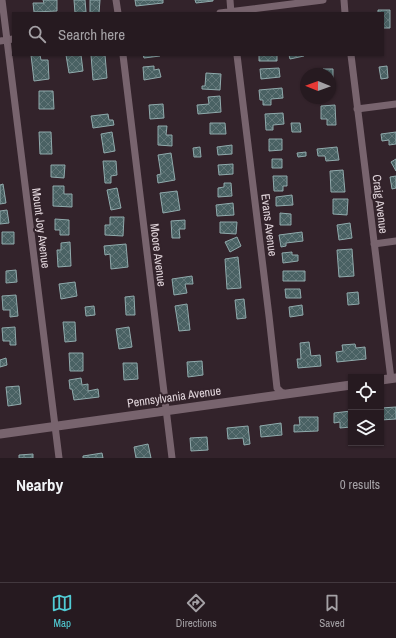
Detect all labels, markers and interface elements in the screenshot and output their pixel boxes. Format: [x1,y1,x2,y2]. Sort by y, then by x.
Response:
search box [12,12,384,56]
icon: search [26,23,48,45]
text: Search here [58,24,125,45]
north arrow [300,68,336,104]
street label: Craig Avenue [368,174,392,234]
street label: Mount Joy Avenue [28,187,54,269]
street label: Evans Avenue [257,193,281,257]
street label: Moore Avenue [146,223,170,287]
map controls [348,374,384,446]
button: locate [348,374,384,410]
street label: Pennsylvania Avenue [126,383,222,411]
button: layers [348,410,384,446]
text: Nearby [16,473,63,496]
text: 0 results [340,476,380,493]
tab: Map [51,592,73,630]
tab: Directions [176,592,217,630]
tab: Saved [319,592,345,630]

